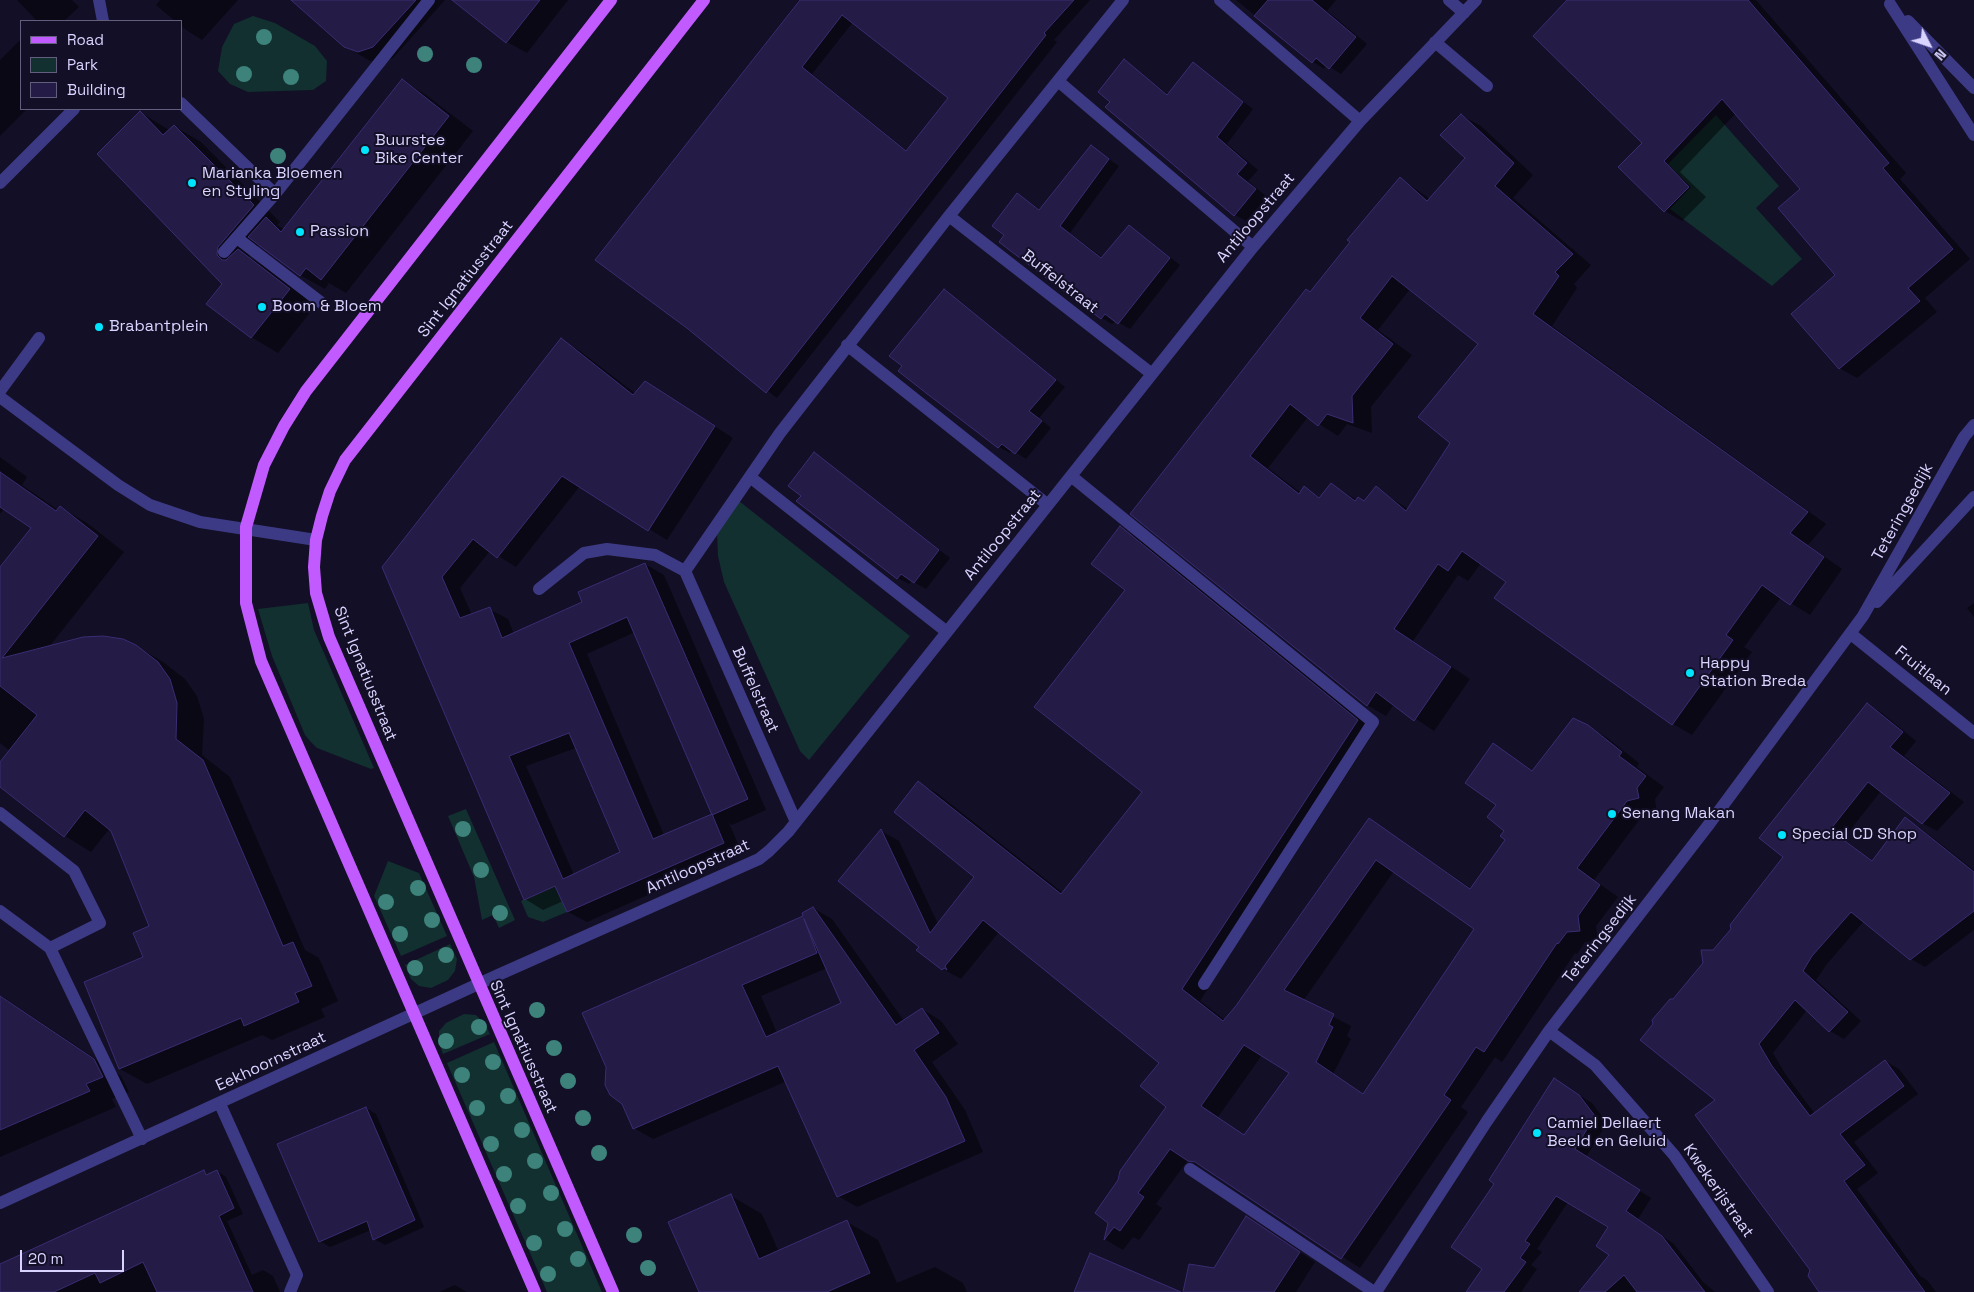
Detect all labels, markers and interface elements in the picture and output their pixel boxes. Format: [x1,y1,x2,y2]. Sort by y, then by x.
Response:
legend [20,20,182,110]
north arrow [1904,20,1954,70]
text: Road [67,30,104,49]
text: N [1930,45,1950,64]
text: Park [67,55,98,74]
text: Building [67,80,126,99]
place label: Buurstee Bike Center [375,131,463,169]
marker: Buurstee Bike Center [359,144,371,156]
place label: Marianka Bloemen en Styling [202,164,343,202]
street label: Antiloopstraat [1213,169,1299,267]
marker: Marianka Bloemen en Styling [186,177,198,189]
street label: Sint Ignatiusstraat [414,217,518,341]
place label: Passion [310,222,369,242]
marker: Passion [294,226,306,238]
street label: Buffelstraat [1018,246,1102,318]
place label: Boom & Bloem [272,297,382,317]
marker: Boom & Bloem [256,301,268,313]
place label: Brabantplein [109,317,208,337]
marker: Brabantplein [93,321,105,333]
street label: Teteringsedijk [1868,460,1938,564]
street label: Antiloopstraat [960,486,1046,584]
street label: Sint Ignatiusstraat [329,604,401,744]
street label: Fruitlaan [1891,642,1955,700]
street label: Buffelstraat [727,644,783,736]
place label: Happy Station Breda [1700,654,1806,692]
marker: Happy Station Breda [1684,667,1696,679]
place label: Senang Makan [1622,804,1735,824]
marker: Senang Makan [1606,808,1618,820]
place label: Special CD Shop [1792,825,1917,845]
marker: Special CD Shop [1776,829,1788,841]
street label: Antiloopstraat [643,836,753,898]
street label: Teteringsedijk [1559,890,1641,988]
street label: Sint Ignatiusstraat [485,978,561,1116]
street label: Eekhoornstraat [213,1028,329,1096]
place label: Camiel Dellaert Beeld en Geluid [1547,1114,1666,1152]
marker: Camiel Dellaert Beeld en Geluid [1531,1127,1543,1139]
street label: Kwekerijstraat [1679,1141,1757,1241]
scale bar [22,1240,126,1272]
text: 20 m [28,1249,63,1268]

